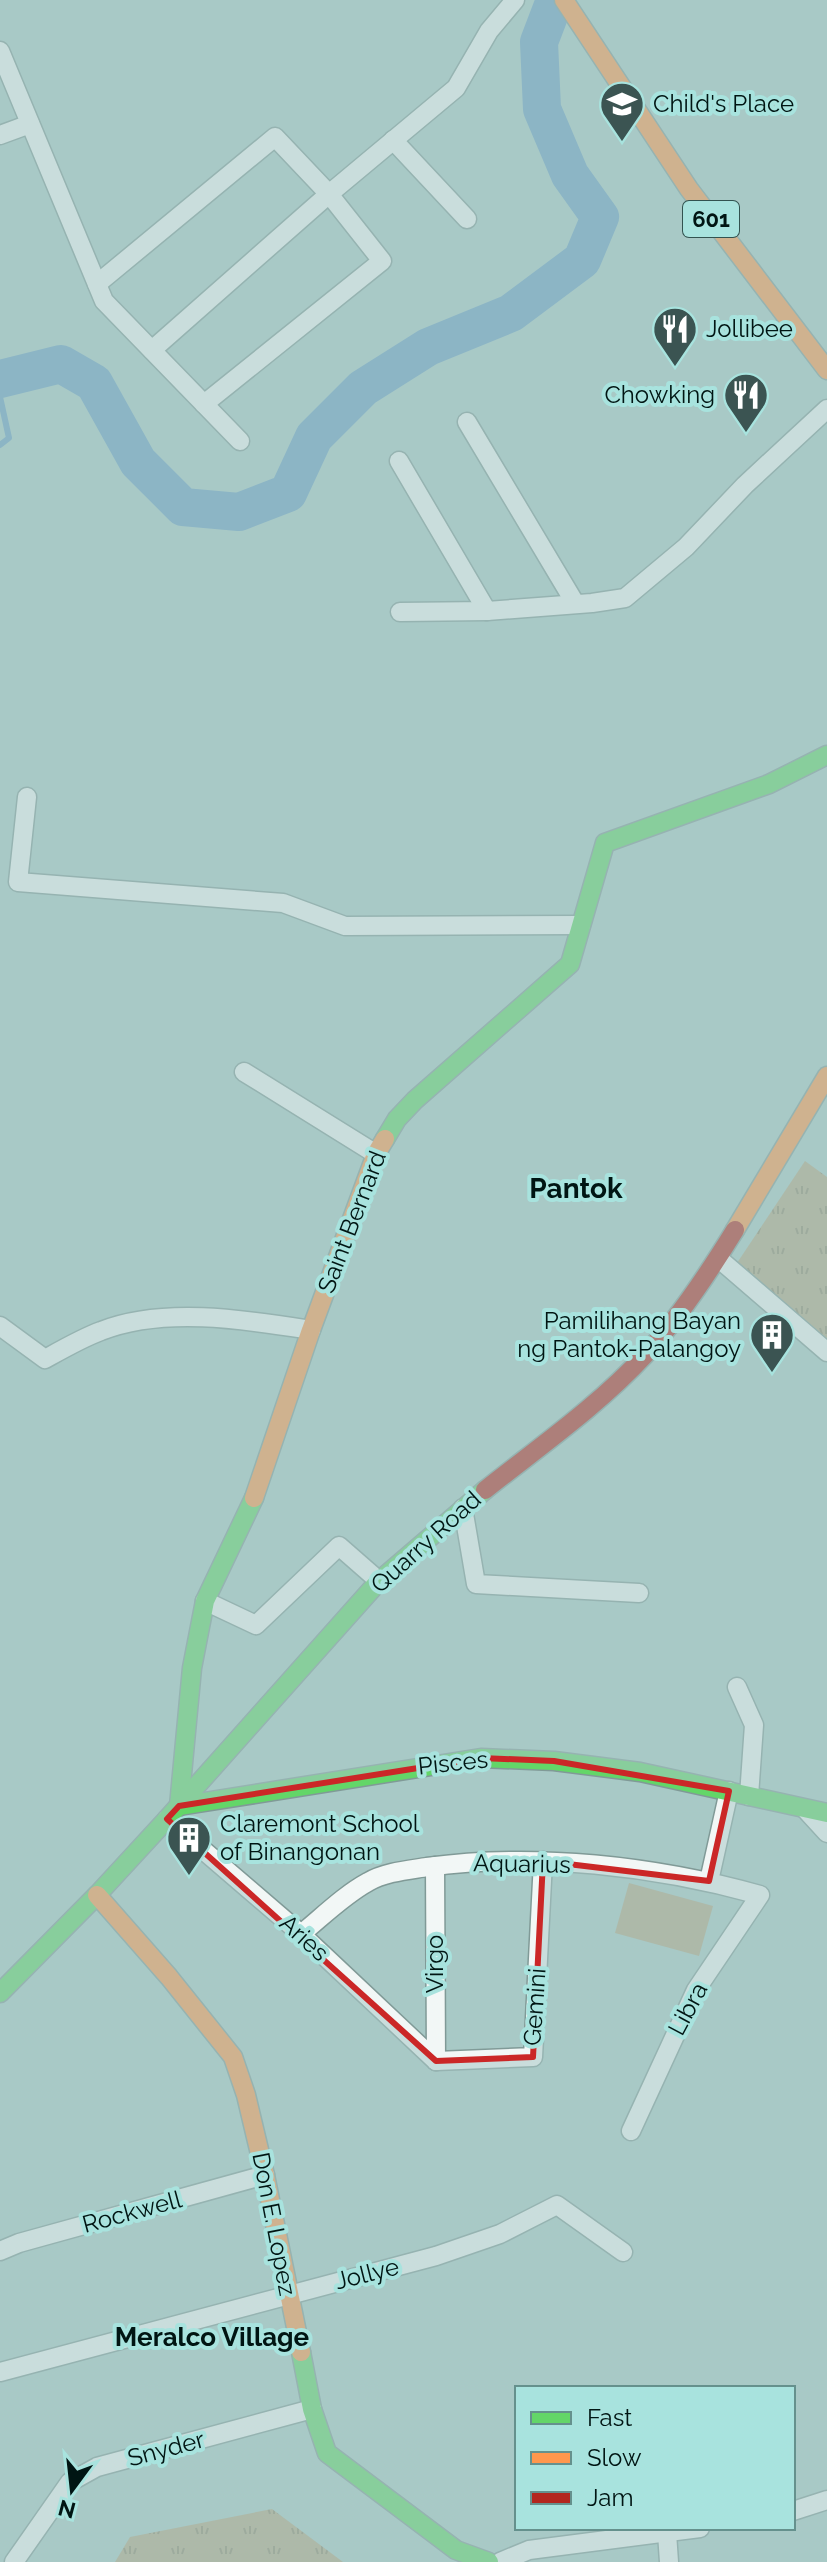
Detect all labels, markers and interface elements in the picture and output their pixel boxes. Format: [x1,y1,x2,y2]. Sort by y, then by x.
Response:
school or university icon: Child's Place [598,80,646,143]
place label: Child's Place [653,89,794,118]
road number: 601 [683,201,739,237]
restaurant icon: Jollibee [651,305,699,368]
place label: Jollibee [706,314,793,343]
restaurant icon: Chowking [722,371,770,434]
place label: Chowking [604,380,715,409]
street label: Saint Bernard [311,1147,392,1297]
district label: Pantok [529,1172,623,1205]
place label: Pamilihang Bayan ng Pantok-Palangoy [517,1306,741,1363]
building icon: Pamilihang Bayan ng Pantok-Palangoy [748,1311,796,1374]
street label: Quarry Road [365,1485,487,1599]
street label: Pisces [416,1744,490,1781]
place label: Claremont School of Binangonan [220,1809,420,1866]
building icon: Claremont School of Binangonan [165,1814,213,1877]
street label: Aquarius [473,1848,571,1879]
street label: Aries [274,1908,335,1967]
street label: Virgo [420,1935,449,1993]
street label: Gemini [517,1967,552,2047]
street label: Libra [662,1977,713,2040]
street label: Don E. Lopez [246,2150,303,2298]
street label: Rockwell [79,2184,185,2239]
street label: Jollye [332,2252,402,2295]
district label: Meralco Village [115,2322,310,2352]
legend [515,2386,795,2530]
text: Fast [587,2403,632,2432]
street label: Snyder [124,2424,208,2473]
text: Slow [587,2443,642,2472]
north arrow [32,2450,112,2530]
text: Jam [587,2483,633,2512]
text: N [55,2495,78,2524]

